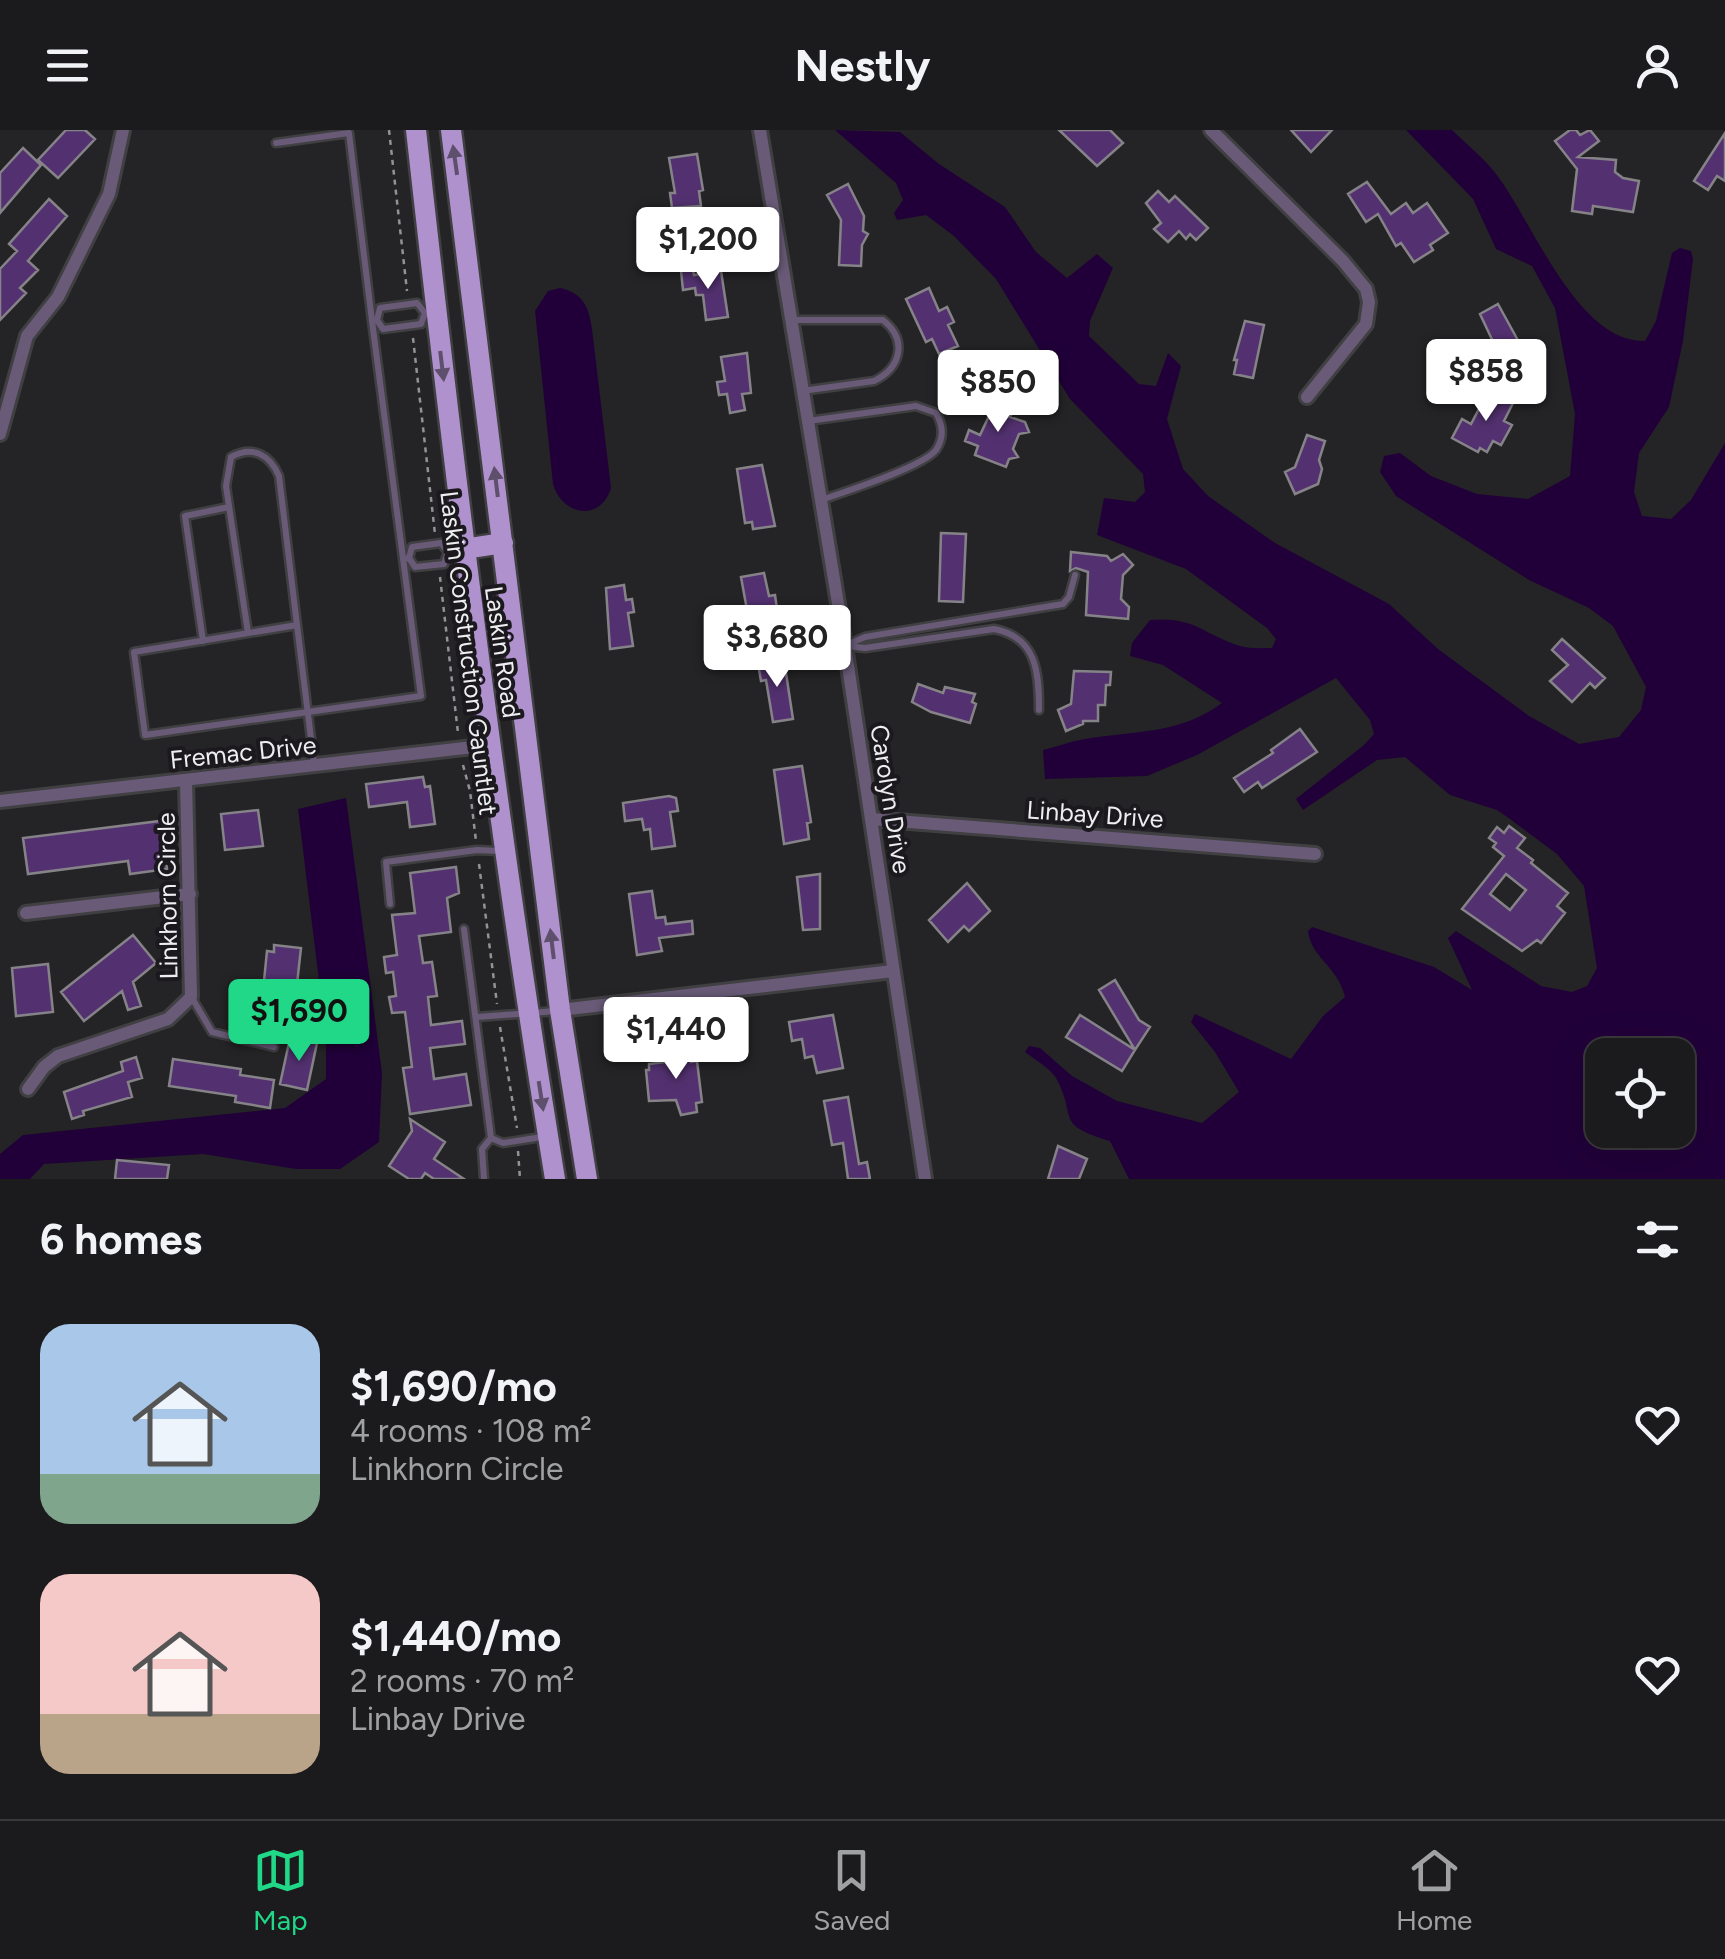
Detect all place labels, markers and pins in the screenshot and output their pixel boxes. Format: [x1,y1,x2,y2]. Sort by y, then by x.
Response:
pin: $1,200 [627,207,789,292]
pin: $858 [1427,339,1545,424]
pin: $850 [939,350,1057,435]
pin: $3,680 [696,605,858,690]
pin: $1,690 [218,979,380,1064]
pin: $1,440 [595,997,757,1082]

